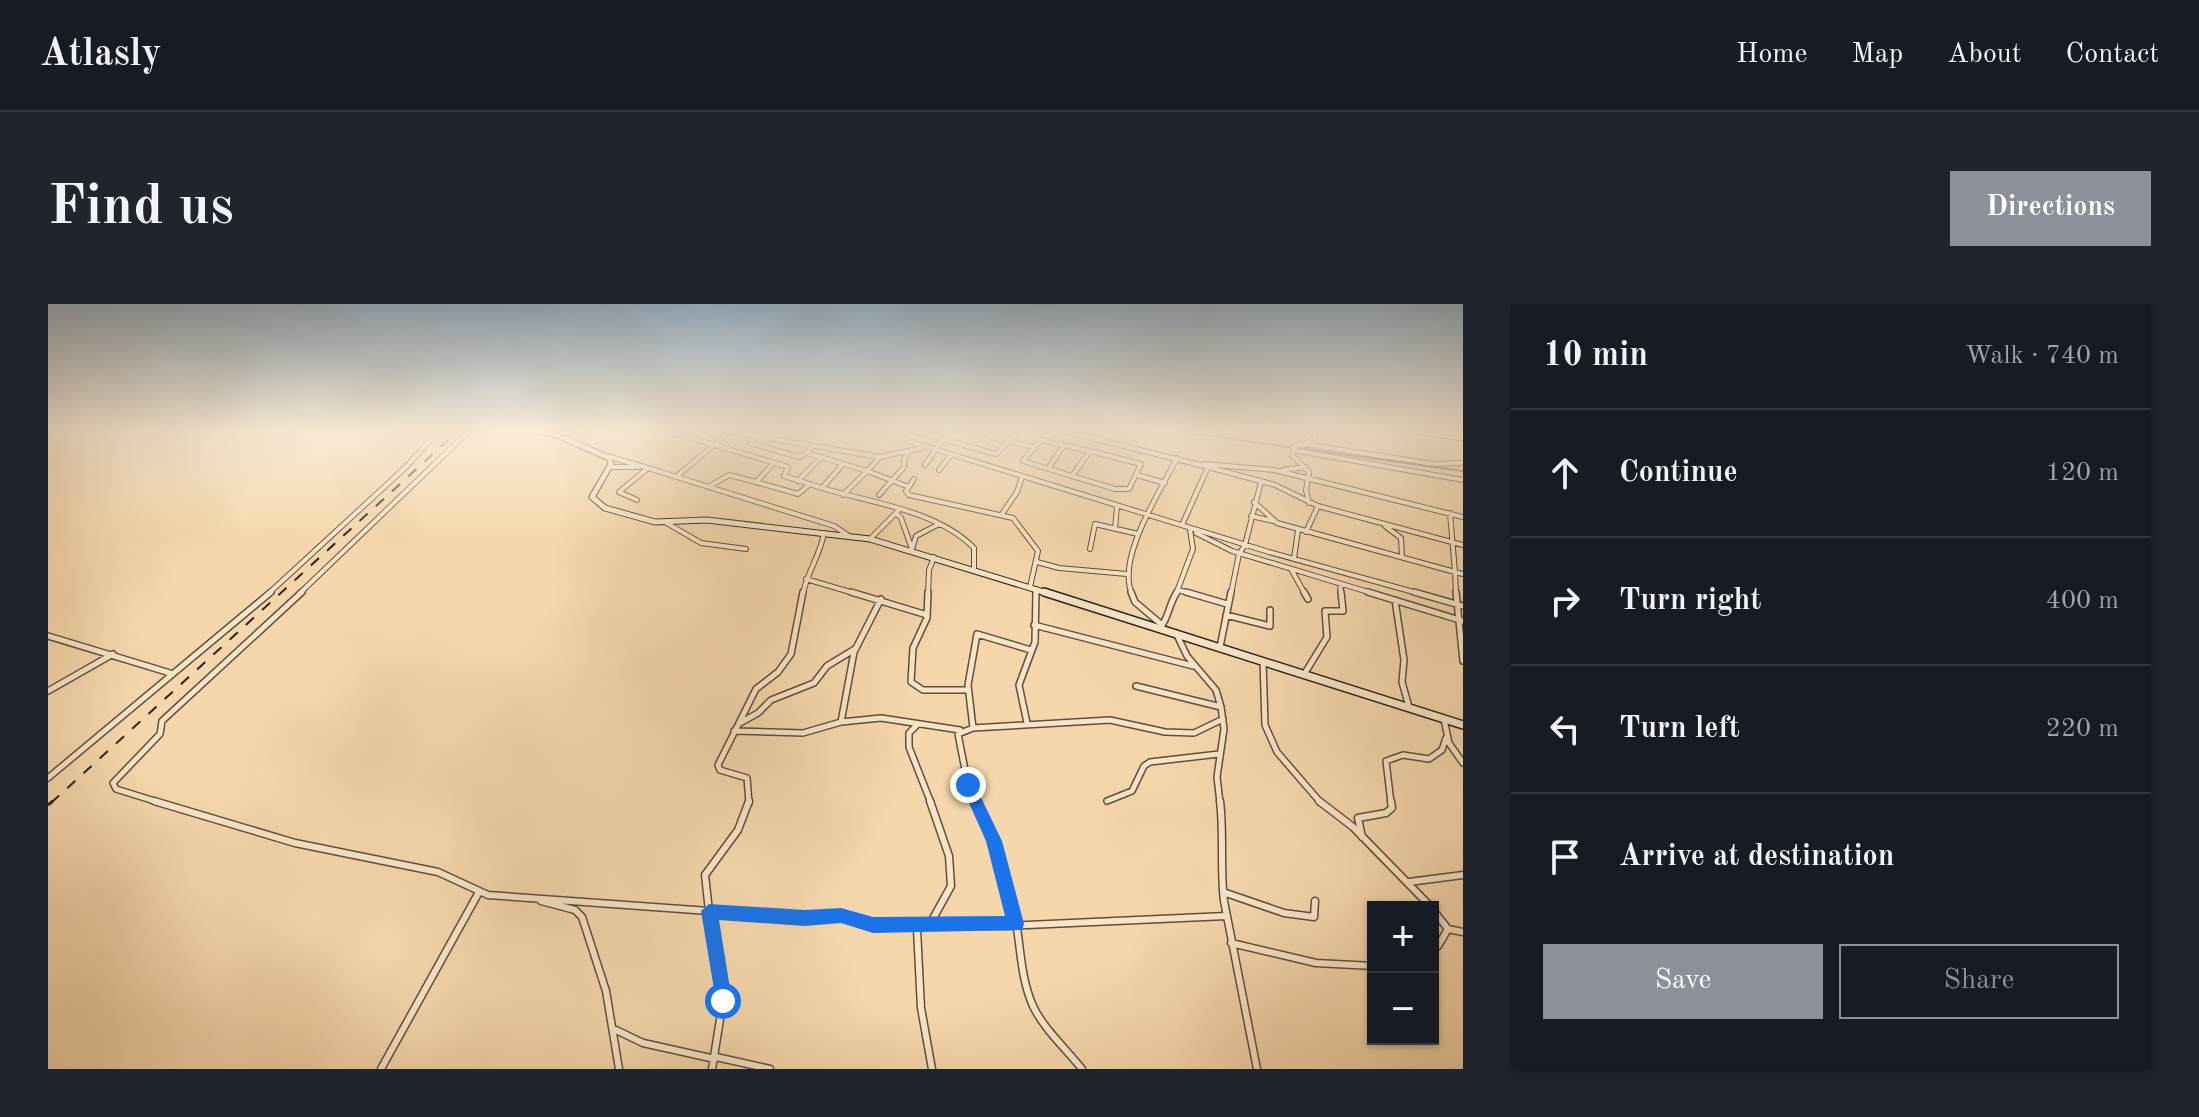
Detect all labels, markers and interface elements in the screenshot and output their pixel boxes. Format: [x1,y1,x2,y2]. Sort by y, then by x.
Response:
text: Atlasly [40,36,161,74]
text: Home [1736,41,1807,69]
text: Map [1851,41,1903,69]
text: About [1947,41,2022,69]
text: Contact [2066,41,2159,69]
button: Directions [1950,171,2151,246]
text: Find us [48,180,234,236]
text: 10 min [1543,339,1648,373]
text: Walk · 740 m [1965,343,2119,369]
icon: ahead [1543,451,1587,495]
text: Continue [1619,458,1738,488]
text: 120 m [2046,460,2119,486]
icon: right [1543,579,1587,623]
text: Turn right [1619,586,1761,616]
text: 400 m [2046,588,2119,614]
icon: left [1543,707,1587,751]
text: Turn left [1619,714,1740,744]
text: 220 m [2046,716,2119,742]
route end [950,767,986,803]
icon: arrive [1543,835,1587,879]
text: Arrive at destination [1619,842,1894,872]
map controls [1367,901,1439,1045]
button: + [1367,901,1439,973]
button: Save [1543,944,1823,1019]
button: Share [1839,944,2119,1019]
button: − [1367,973,1439,1045]
route start [705,983,741,1019]

